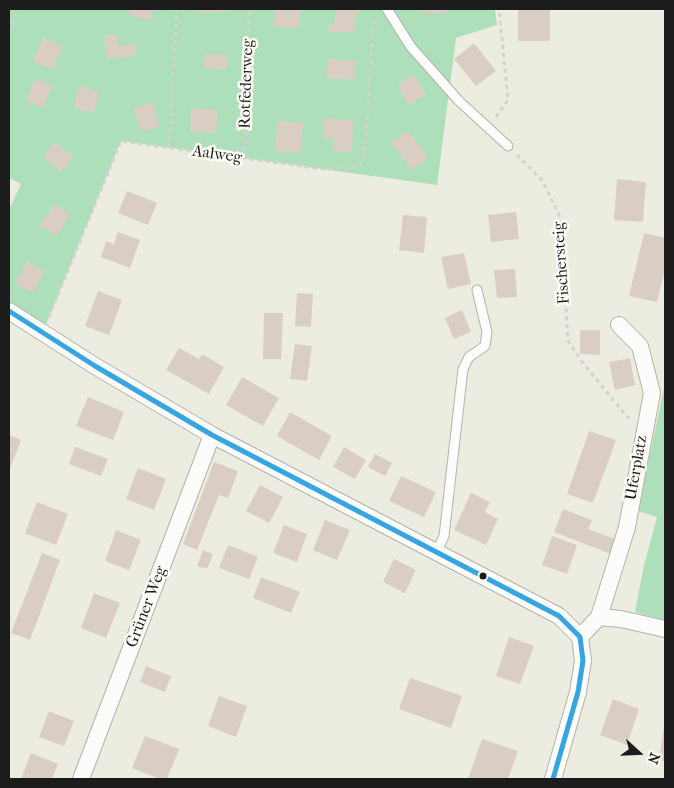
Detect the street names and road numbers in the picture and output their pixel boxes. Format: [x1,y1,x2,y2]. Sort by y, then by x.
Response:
street label: Rotfederweg [236,39,258,129]
street label: Aalweg [191,142,243,168]
street label: Fischersteig [550,221,574,305]
street label: Uferplatz [622,434,652,502]
street label: Grüner Weg [123,564,171,650]

